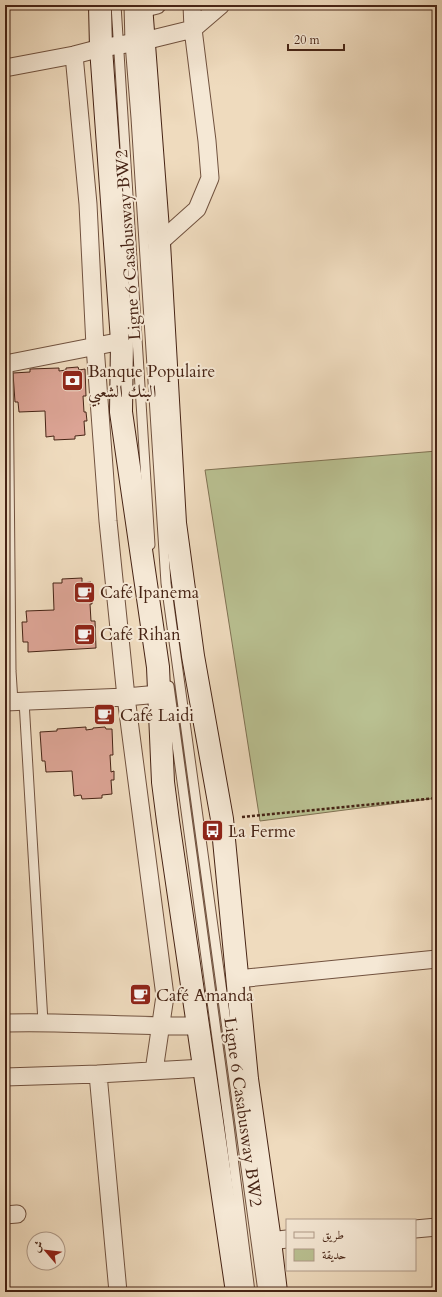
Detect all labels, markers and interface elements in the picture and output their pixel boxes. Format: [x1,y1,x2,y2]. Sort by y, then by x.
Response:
scale bar [288,26,344,52]
text: 20 m [294,32,321,48]
street label: Ligne 6 Casabusway BW2 [110,149,146,341]
place label: Banque Populaire البنك الشعبي [88,360,215,407]
bank icon: Banque Populaire البنك الشعبي [59,368,85,394]
cafe icon: Café Ipanema [72,579,98,605]
place label: Café Ipanema [100,581,200,604]
cafe icon: Café Rihan [72,621,98,647]
place label: Café Rihan [100,623,181,646]
cafe icon: Café Laidi [92,702,118,728]
place label: Café Laidi [120,704,194,727]
bus stop icon: La Ferme [200,818,226,844]
place label: La Ferme [228,820,296,843]
cafe icon: Café Amanda [127,982,153,1008]
place label: Café Amanda [156,984,254,1007]
street label: Ligne 6 Casabusway BW2 [218,1016,268,1208]
legend [286,1219,416,1271]
text: طريق [322,1227,344,1243]
north arrow [26,1231,66,1271]
text: ش [28,1238,47,1255]
text: حديقة [322,1247,346,1263]

